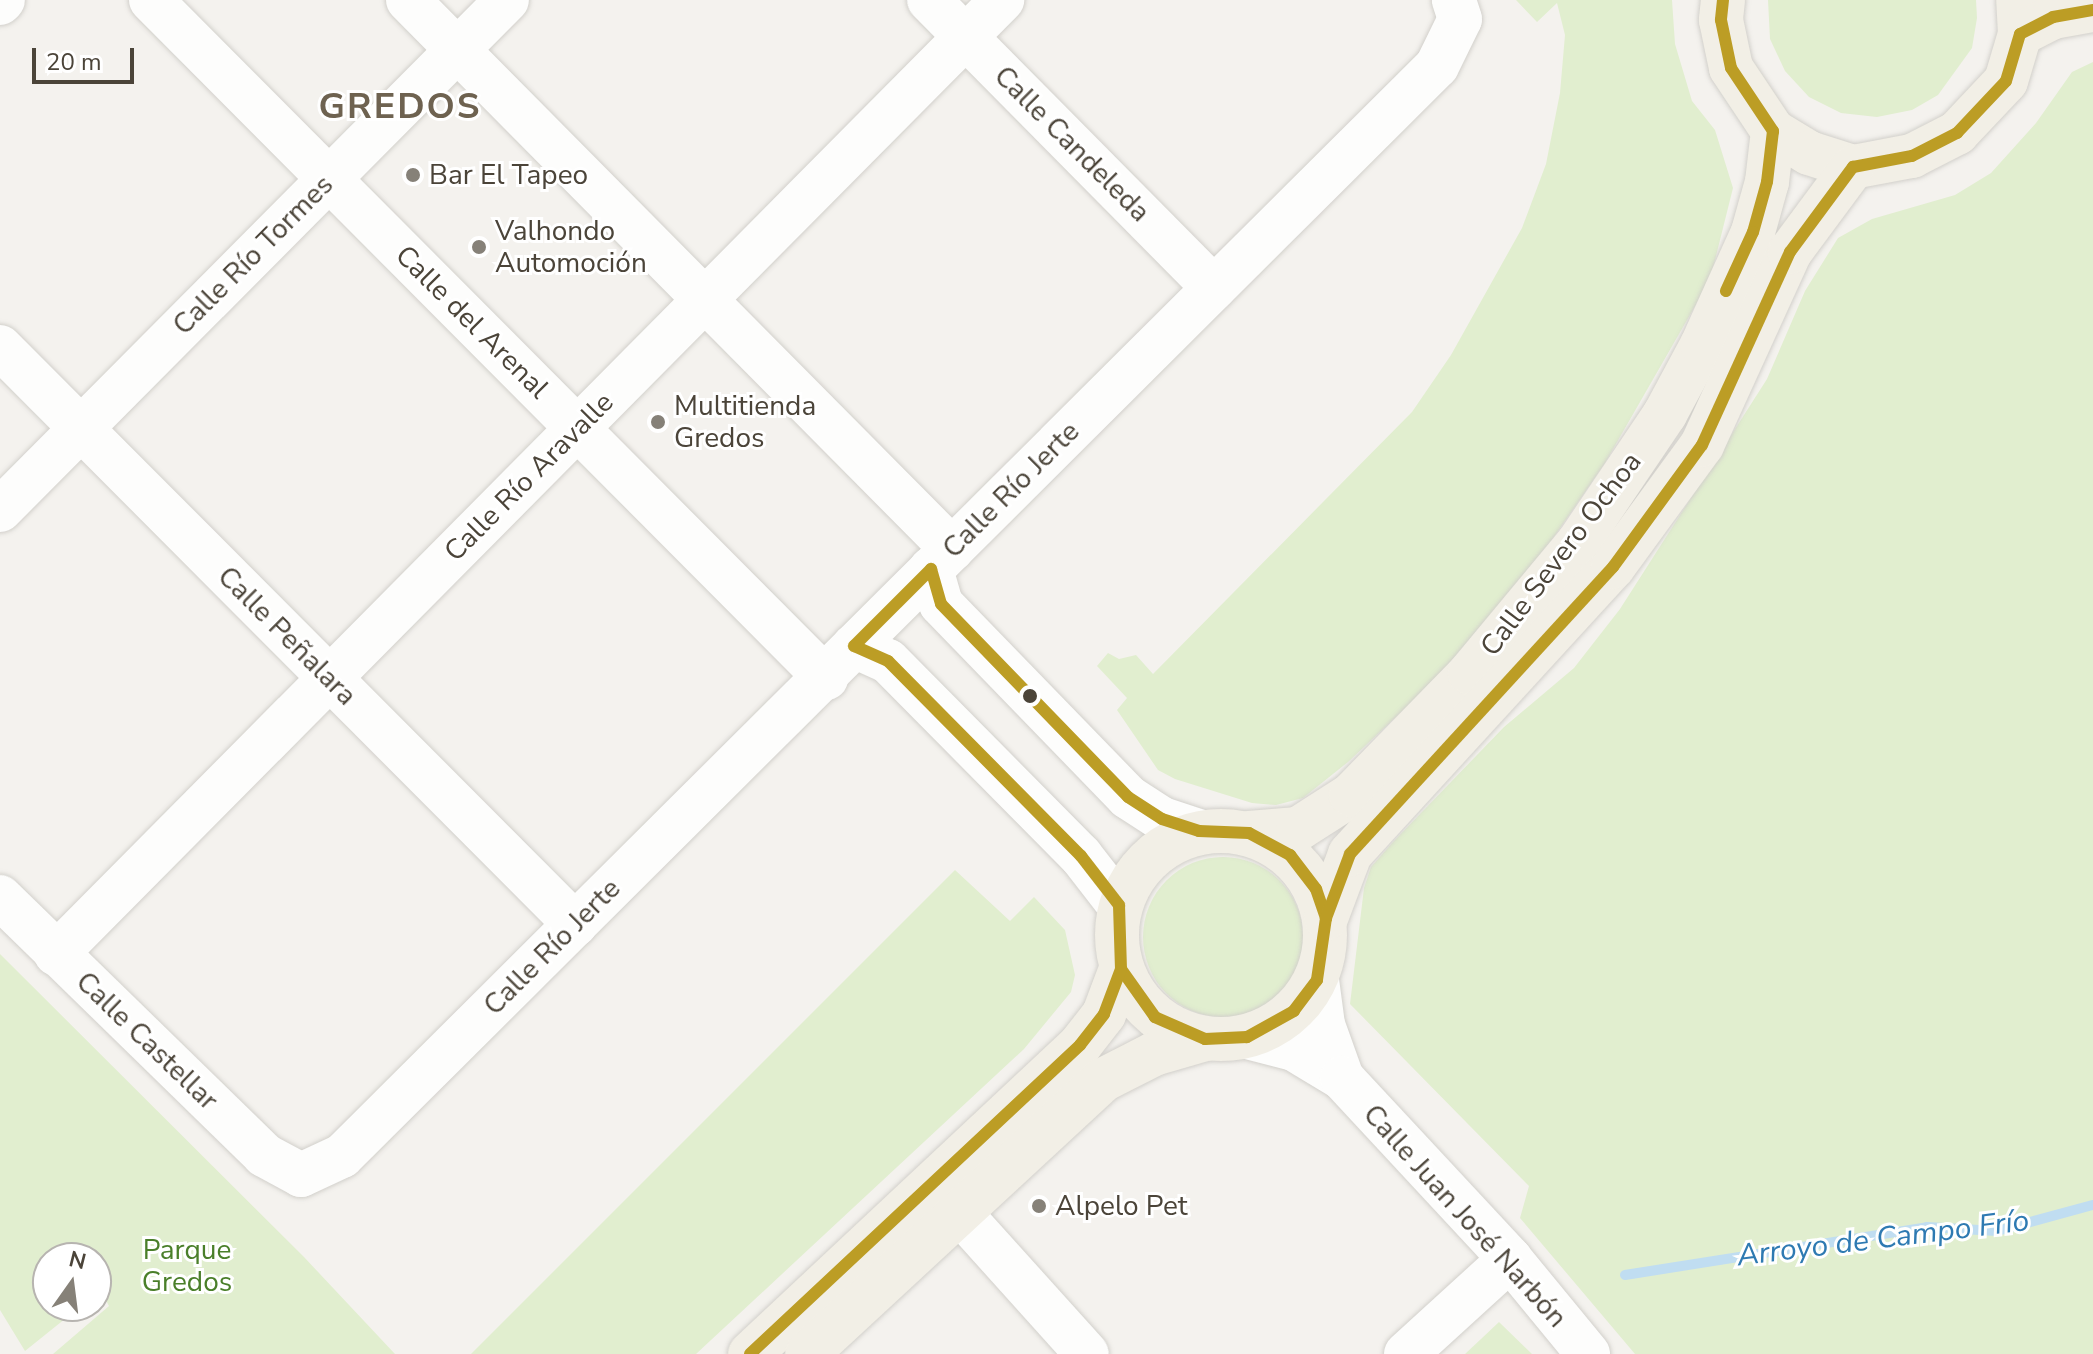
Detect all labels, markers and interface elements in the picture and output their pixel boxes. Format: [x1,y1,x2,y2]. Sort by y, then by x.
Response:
scale bar [36,32,138,82]
text: 20 m [46,46,102,78]
street label: Calle Candeleda [987,59,1157,229]
district label: GREDOS [318,85,482,129]
place label: Bar El Tapeo [429,158,588,192]
marker: Bar El Tapeo [404,166,422,184]
street label: Calle Río Tormes [166,168,340,342]
place label: Valhondo Automoción [495,214,647,280]
street label: Calle del Arenal [388,238,556,406]
marker: Valhondo Automoción [470,238,488,256]
street label: Calle Río Aravalle [438,386,620,568]
place label: Multitienda Gredos [674,389,816,455]
marker: Multitienda Gredos [649,413,667,431]
street label: Calle Río Jerte [936,415,1086,565]
street label: Calle Severo Ochoa [1474,446,1648,662]
street label: Calle Peñalara [211,560,363,712]
unlabelled marker [1022,688,1038,704]
street label: Calle Río Jerte [477,872,627,1022]
street label: Calle Castellar [69,965,225,1117]
street label: Calle Juan José Narbón [1356,1098,1574,1334]
place label: Alpelo Pet [1055,1189,1188,1223]
marker: Alpelo Pet [1030,1197,1048,1215]
water label: Arroyo de Campo Frío [1735,1203,2031,1275]
park label: Parque Gredos [142,1233,232,1299]
north arrow [32,1242,112,1322]
text: N [66,1244,89,1277]

